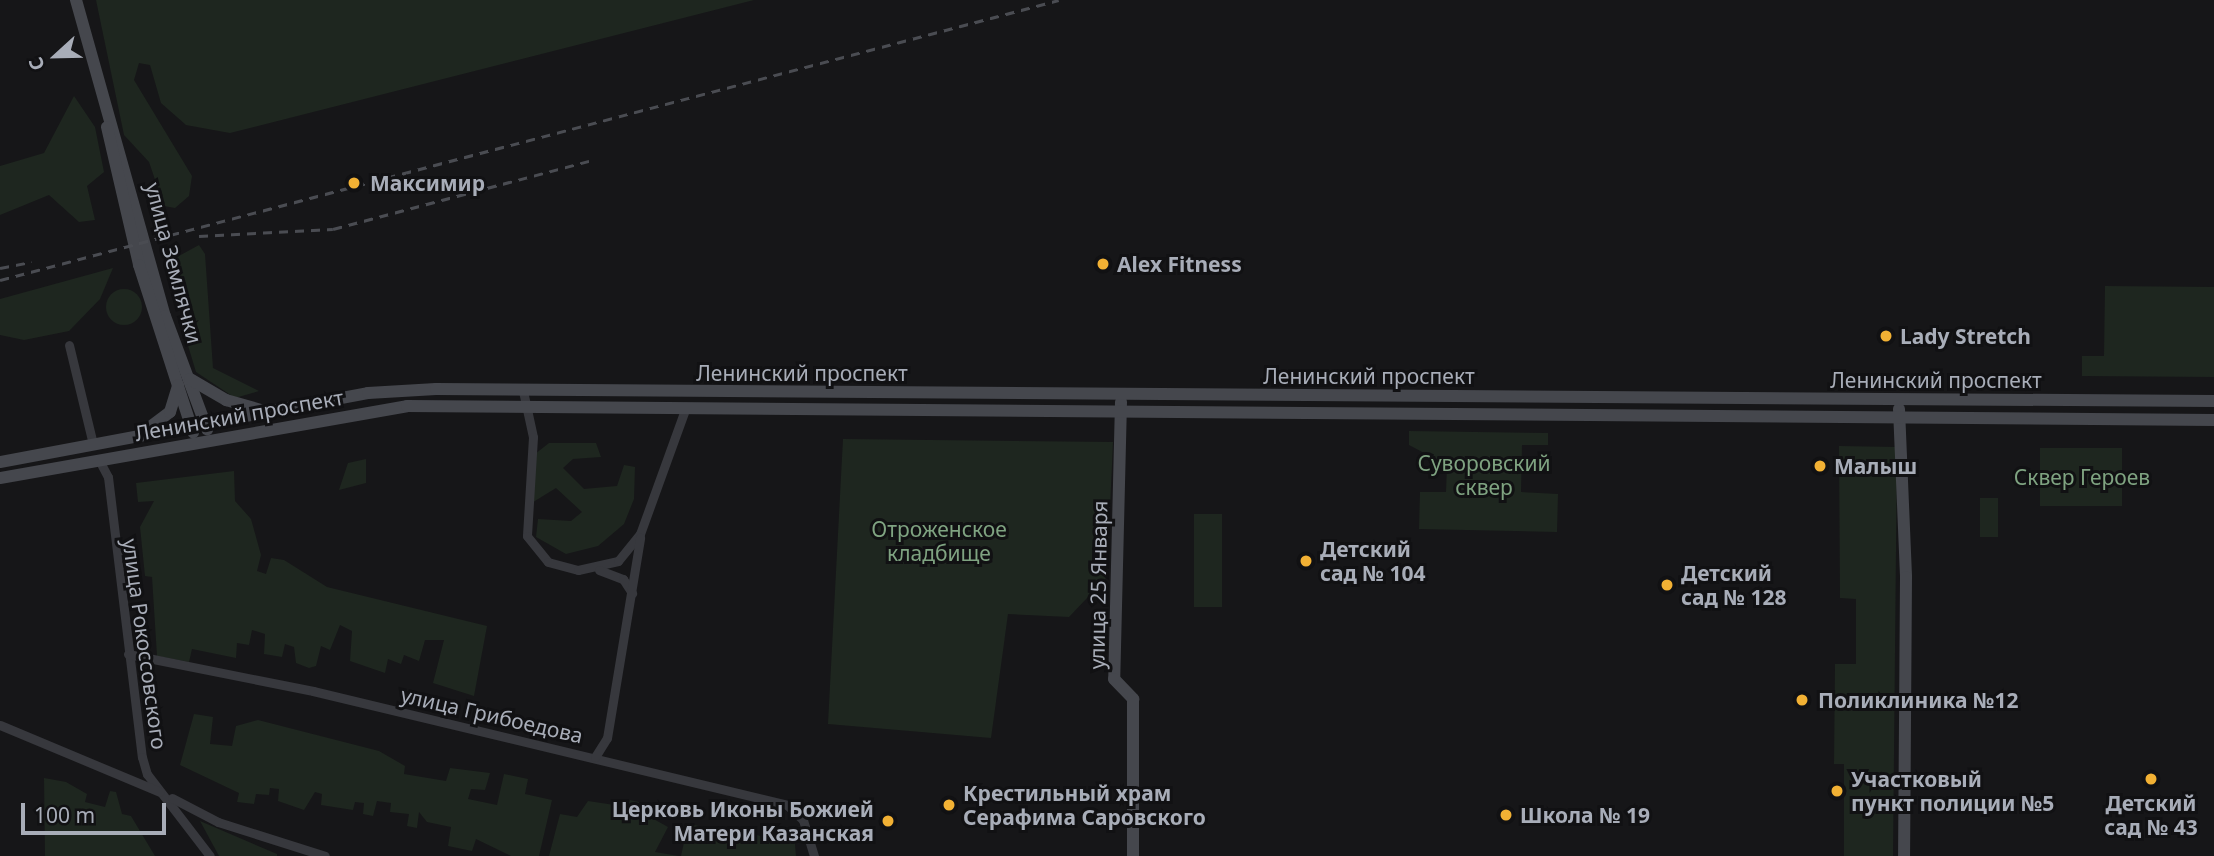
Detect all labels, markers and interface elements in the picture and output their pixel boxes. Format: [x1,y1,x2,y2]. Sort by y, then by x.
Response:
north arrow [21,21,91,91]
text: С [22,53,51,74]
place label: Максимир [370,170,485,196]
marker: Максимир [344,173,364,193]
street label: улица Землячки [140,180,208,346]
place label: Alex Fitness [1117,251,1242,277]
marker: Alex Fitness [1095,256,1111,272]
place label: Lady Stretch [1900,323,2031,349]
marker: Lady Stretch [1878,328,1894,344]
street label: Ленинский проспект [696,360,908,386]
street label: Ленинский проспект [1263,363,1475,389]
street label: Ленинский проспект [1830,367,2042,393]
street label: Ленинский проспект [133,384,345,446]
park label: Суворовский сквер [1417,450,1551,500]
place label: Малыш [1834,453,1917,479]
marker: Малыш [1812,458,1828,474]
park label: Сквер Героев [2014,464,2150,490]
street label: улица 25 Января [1084,500,1112,670]
park label: Отроженское кладбище [871,516,1007,566]
place label: Детский сад № 104 [1320,536,1425,586]
street label: улица Рокоссовского [118,537,172,751]
marker: Детский сад № 104 [1298,553,1314,569]
place label: Детский сад № 128 [1681,560,1786,610]
marker: Детский сад № 128 [1659,577,1675,593]
street label: улица Грибоедова [399,682,585,748]
place label: Поликлиника №12 [1818,687,2018,713]
marker: Поликлиника №12 [1792,690,1812,710]
place label: Участковый пункт полиции №5 [1851,766,2054,816]
marker: Детский сад № 43 [2143,771,2159,787]
place label: Крестильный храм Серафима Саровского [963,780,1206,830]
marker: Участковый пункт полиции №5 [1829,783,1845,799]
scale bar [24,790,170,834]
place label: Детский сад № 43 [2104,790,2198,840]
place label: Церковь Иконы Божией Матери Казанская [612,796,874,846]
marker: Крестильный храм Серафима Саровского [941,797,957,813]
text: 100 m [34,801,95,829]
place label: Школа № 19 [1520,802,1650,828]
marker: Школа № 19 [1498,807,1514,823]
marker: Церковь Иконы Божией Матери Казанская [880,813,896,829]

